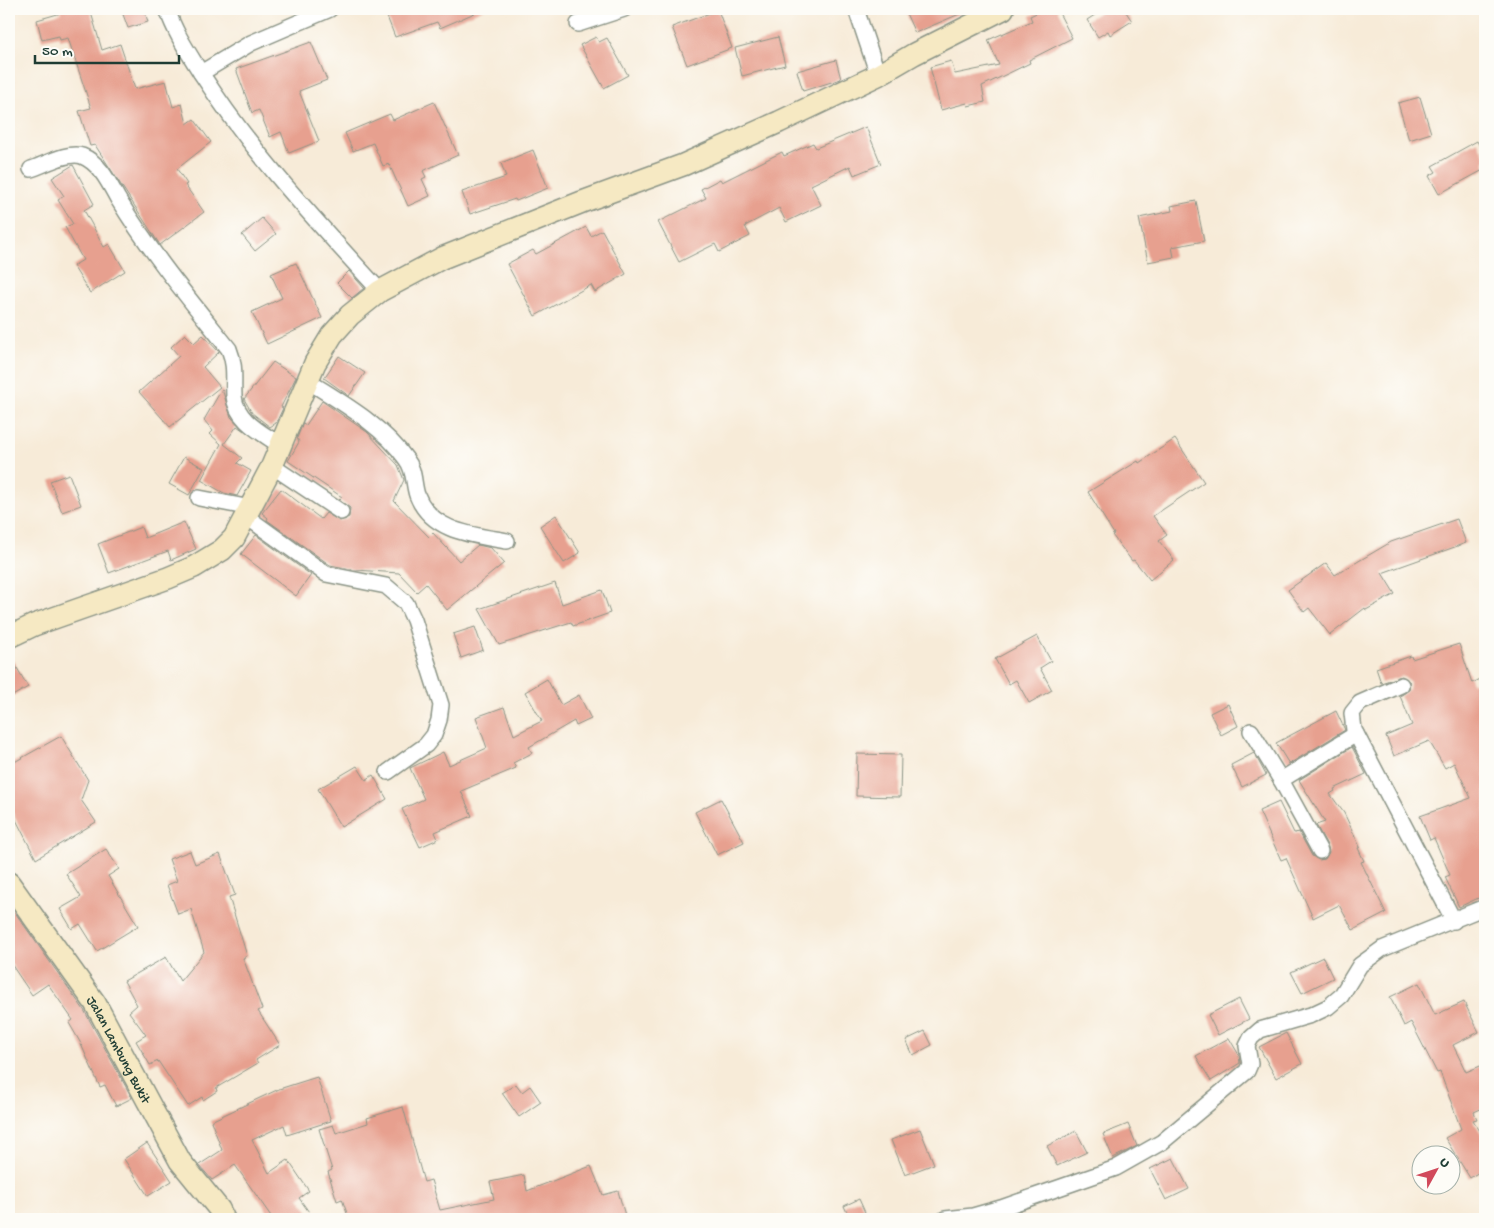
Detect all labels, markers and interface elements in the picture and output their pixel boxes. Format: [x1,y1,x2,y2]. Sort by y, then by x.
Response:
scale bar [35,32,179,64]
text: 50 m [42,43,73,61]
street label: Jalan Lambung Bukit [82,993,154,1108]
north arrow [1412,1146,1462,1196]
text: U [1435,1155,1453,1172]

